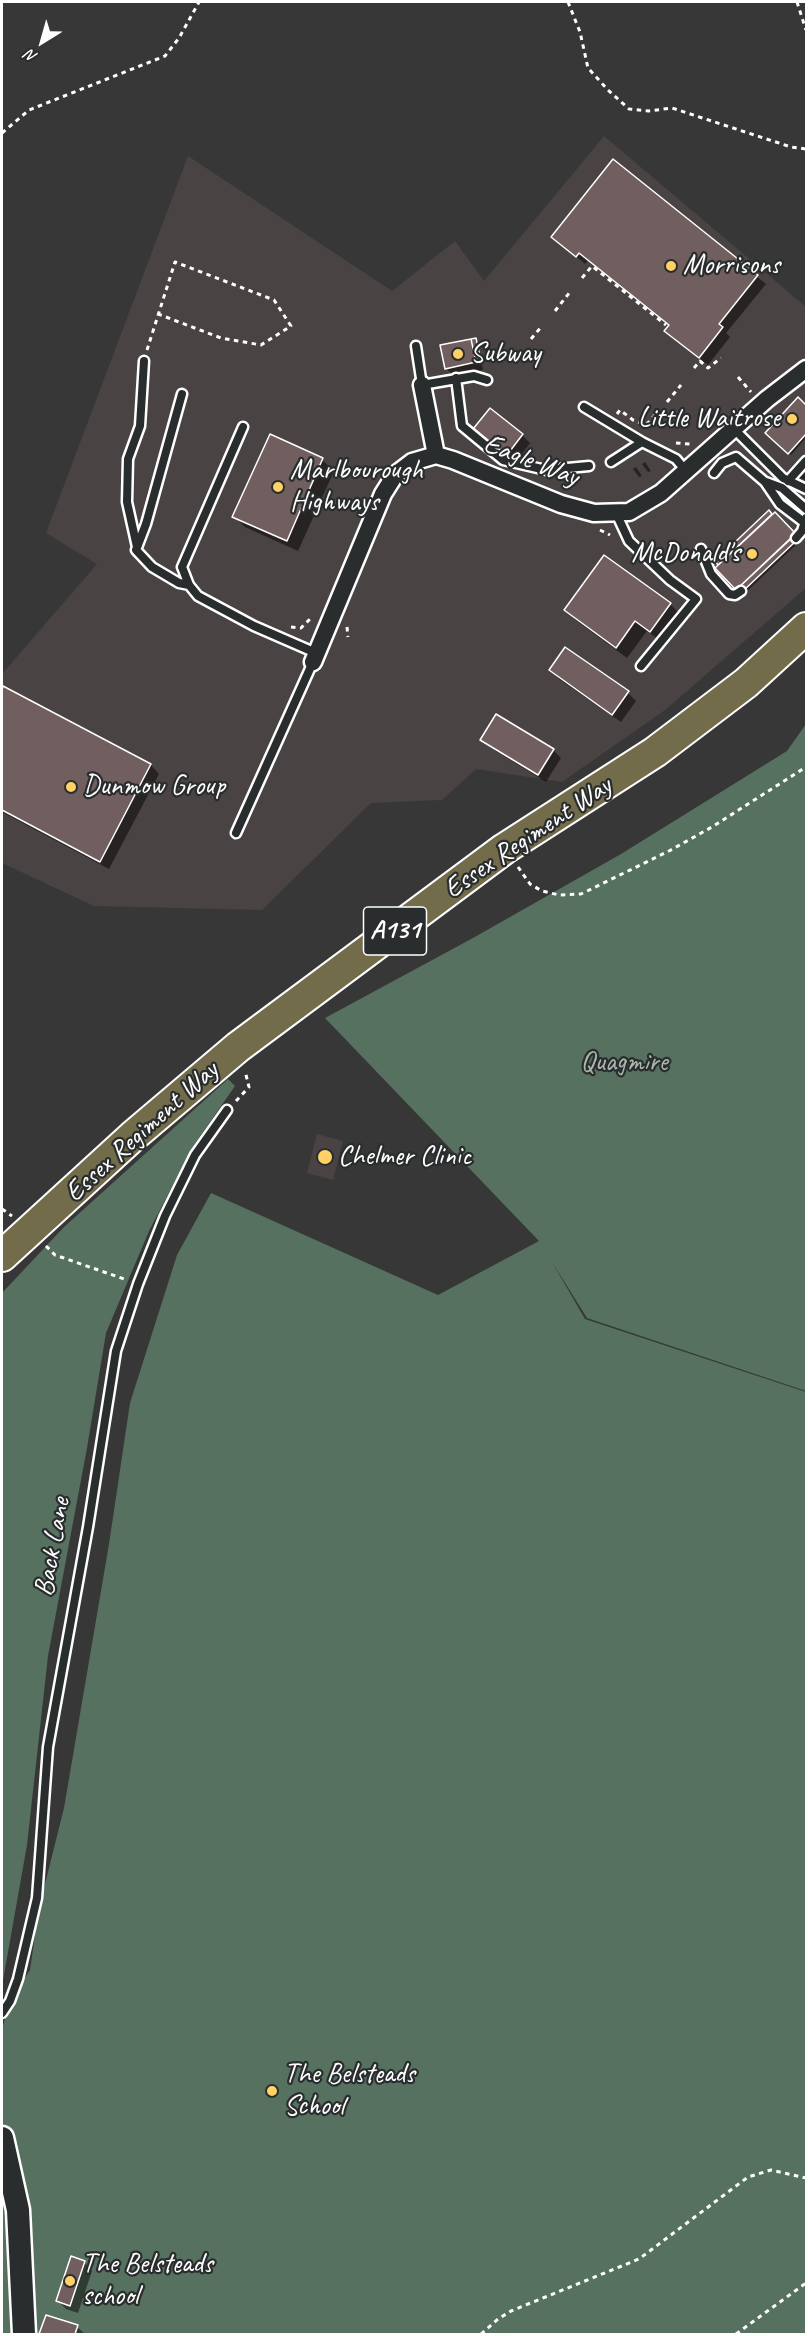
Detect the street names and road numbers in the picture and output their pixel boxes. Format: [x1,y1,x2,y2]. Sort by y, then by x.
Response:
street label: Eagle Way [479,428,583,494]
street label: Essex Regiment Way [438,770,618,906]
road number: A131 [364,907,426,955]
street label: Essex Regiment Way [58,1054,226,1210]
street label: Back Lane [28,1495,78,1599]

